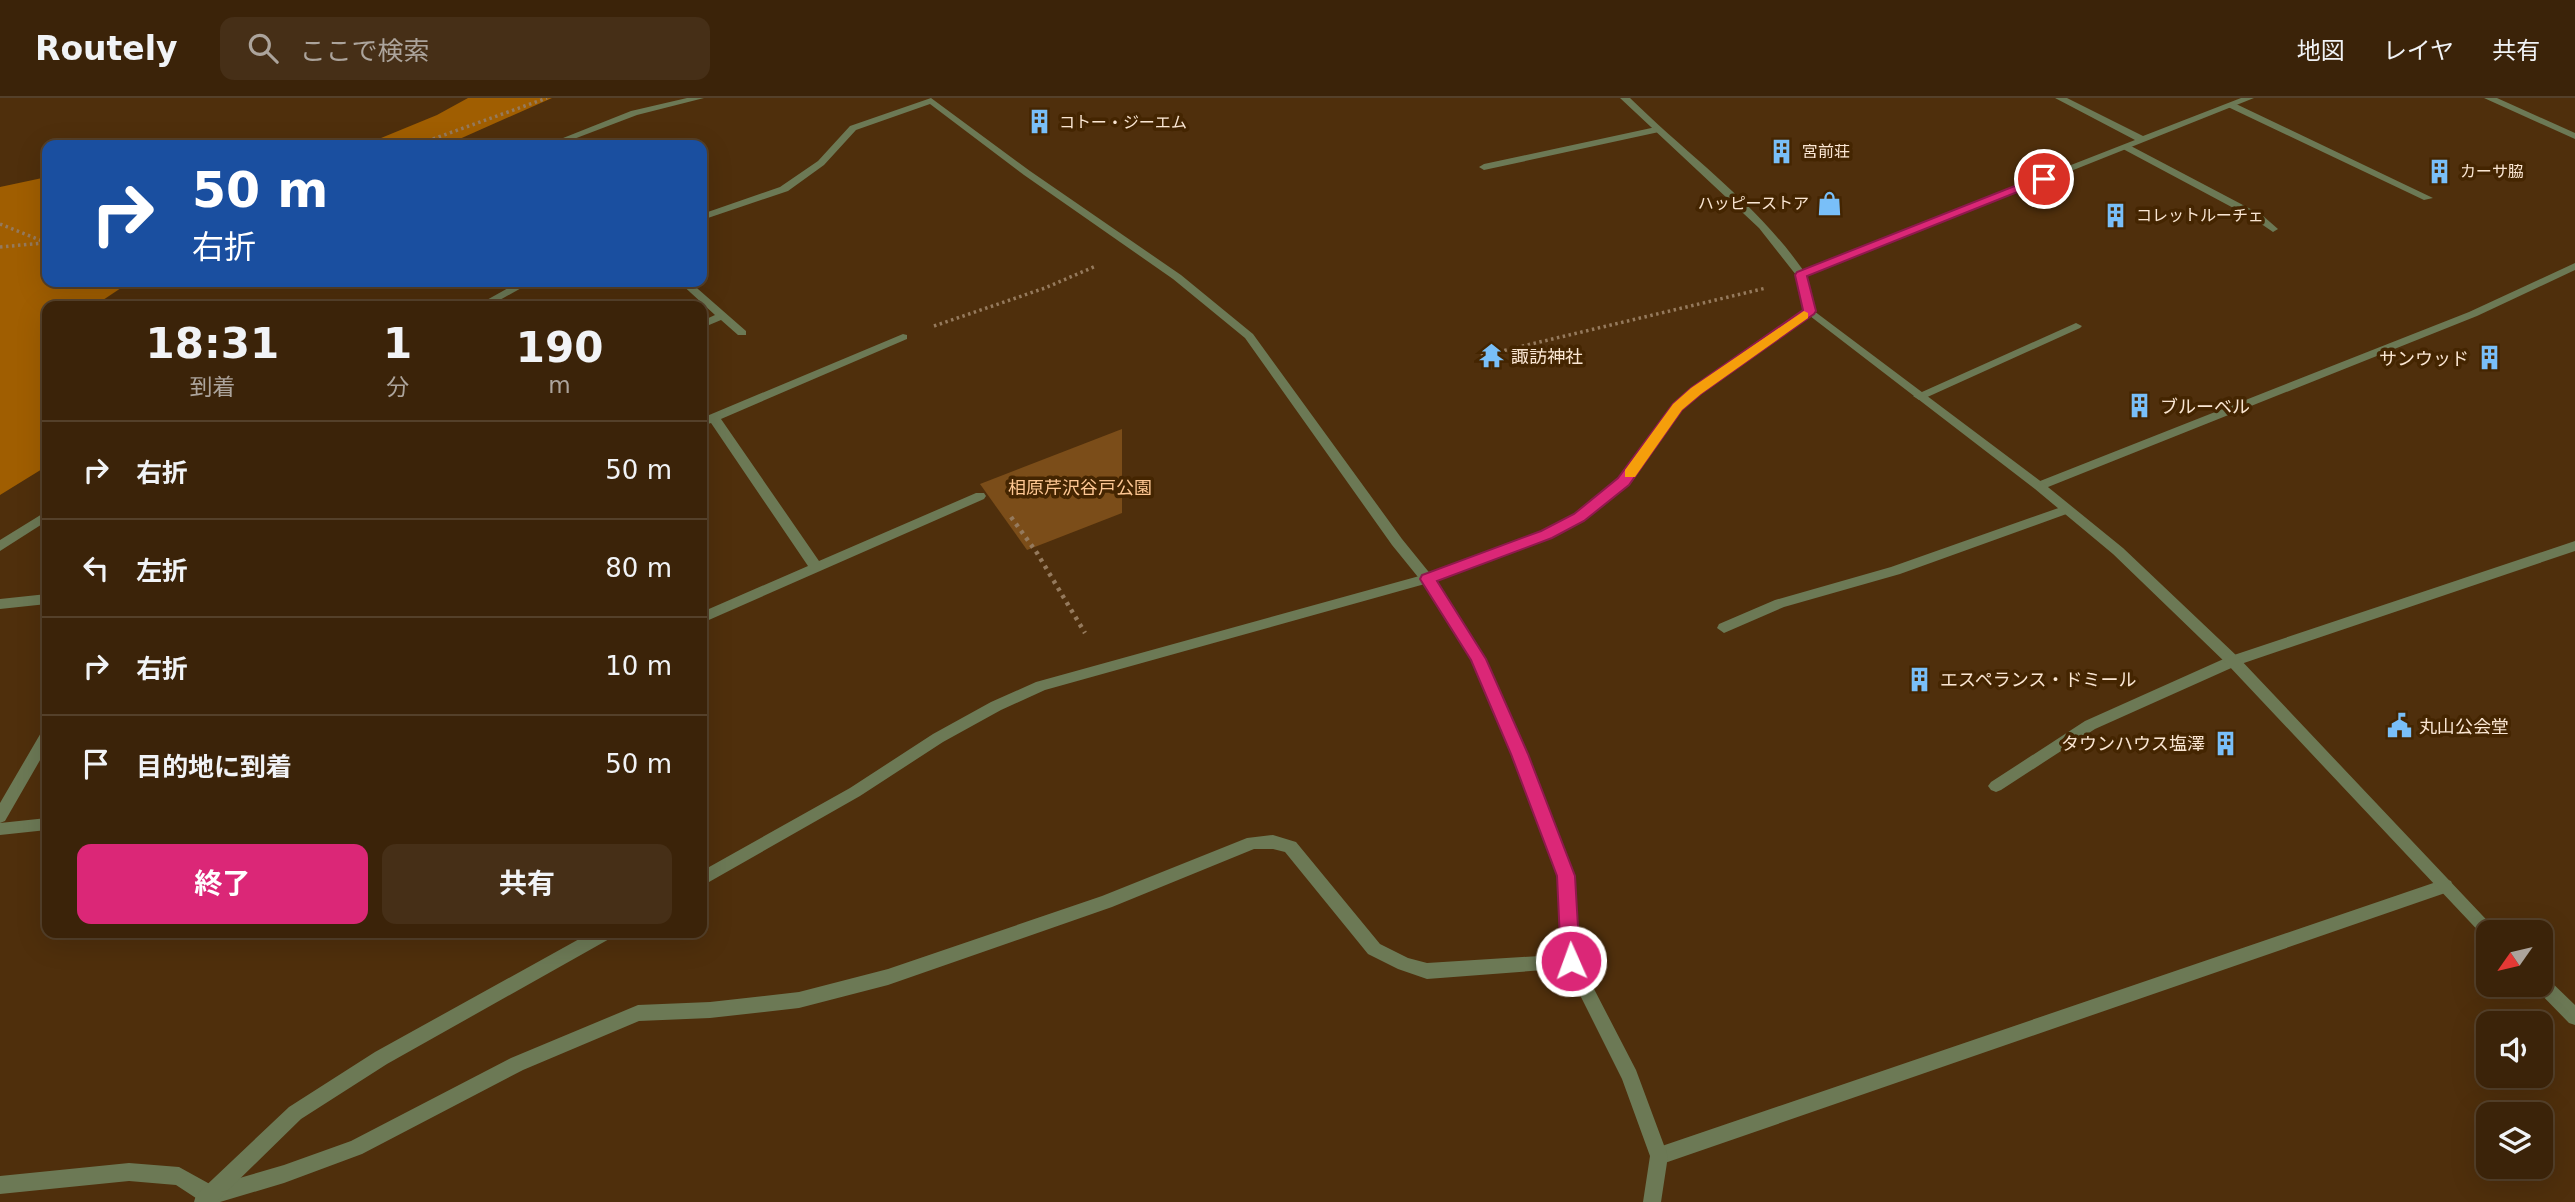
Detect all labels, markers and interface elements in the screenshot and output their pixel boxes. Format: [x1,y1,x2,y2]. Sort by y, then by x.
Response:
search box [220,17,710,80]
text: Routely [35,29,178,68]
icon: search [244,29,282,67]
text: ここで検索 [300,36,430,66]
text: 地図 [2297,37,2345,65]
text: レイヤ [2383,37,2454,65]
text: 共有 [2492,37,2540,65]
building icon: コトー・ジーエム [1025,108,1053,136]
place label: コトー・ジーエム [1059,113,1187,132]
building icon: 宮前荘 [1768,137,1796,165]
place label: 宮前荘 [1802,142,1850,161]
pin [2014,149,2074,209]
building icon: カーサ脇 [2426,157,2454,185]
icon: arrive [2025,160,2063,198]
text: 50 m [192,162,328,219]
place label: カーサ脇 [2460,162,2524,181]
icon: right [77,168,168,259]
shop icon: ハッピーストア [1815,189,1843,217]
place label: ハッピーストア [1698,194,1809,213]
building icon: コレットルーチェ [2102,201,2130,229]
place label: コレットルーチェ [2136,206,2264,225]
text: 右折 [192,228,256,266]
text: 18:31 [146,319,279,368]
text: 1 [383,319,412,368]
text: 190 [516,323,603,372]
temple icon: 諏訪神社 [1477,342,1505,370]
building icon: サンウッド [2475,344,2503,372]
place label: 諏訪神社 [1511,346,1583,367]
place label: サンウッド [2379,348,2469,369]
text: m [548,372,571,398]
text: 到着 [189,374,235,400]
text: 分 [386,374,409,400]
building icon: ブルーベル [2126,392,2154,420]
place label: ブルーベル [2160,396,2250,417]
icon: right [77,451,115,489]
text: 50 m [605,455,672,485]
text: 右折 [136,458,188,488]
park label: 相原芹沢谷戸公園 [1008,477,1152,498]
icon: left [77,549,115,587]
text: 80 m [605,553,672,583]
text: 左折 [136,556,188,586]
icon: right [77,647,115,685]
text: 10 m [605,651,672,681]
text: 右折 [136,654,188,684]
building icon: エスペランス・ドミール [1906,665,1934,693]
place label: エスペランス・ドミール [1940,669,2136,690]
public building icon: 丸山公会堂 [2385,712,2413,740]
place label: 丸山公会堂 [2419,716,2509,737]
building icon: タウンハウス塩澤 [2211,729,2239,757]
place label: タウンハウス塩澤 [2061,733,2205,754]
icon: arrive [77,745,115,783]
text: 50 m [605,749,672,779]
text: 目的地に到着 [136,752,292,782]
button: 終了 [77,844,368,924]
button: 共有 [382,844,672,924]
north arrow [2476,920,2553,998]
map controls [2476,920,2553,1179]
position arrow [1534,924,1608,998]
button: sound [2476,1011,2553,1088]
button: layers [2476,1102,2553,1179]

